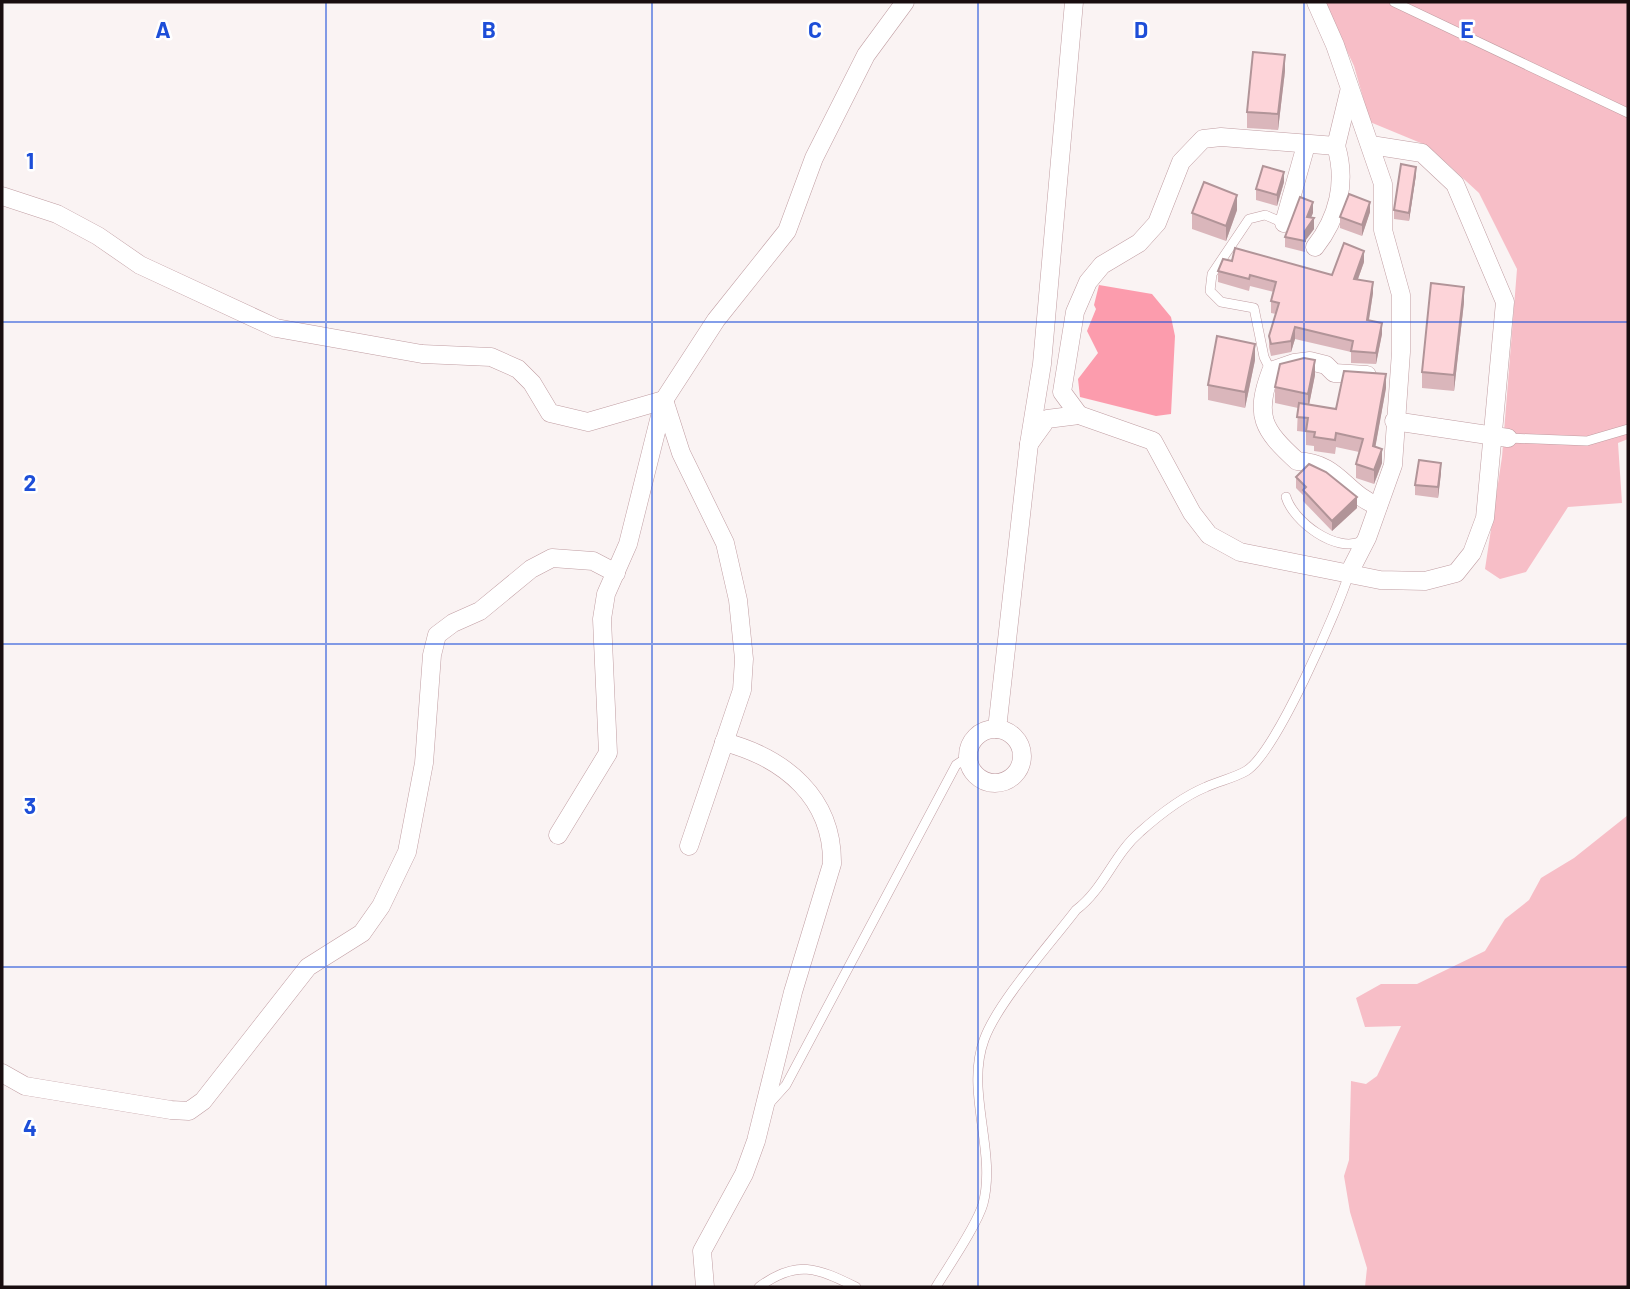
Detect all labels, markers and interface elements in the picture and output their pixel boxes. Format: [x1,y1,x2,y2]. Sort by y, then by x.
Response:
text: A [155,15,171,43]
text: B [482,15,496,43]
text: C [808,15,822,43]
text: D [1134,15,1148,43]
text: E [1460,15,1474,43]
text: 1 [26,146,34,174]
text: 2 [24,468,36,496]
text: 3 [24,791,36,819]
text: 4 [23,1113,37,1141]

